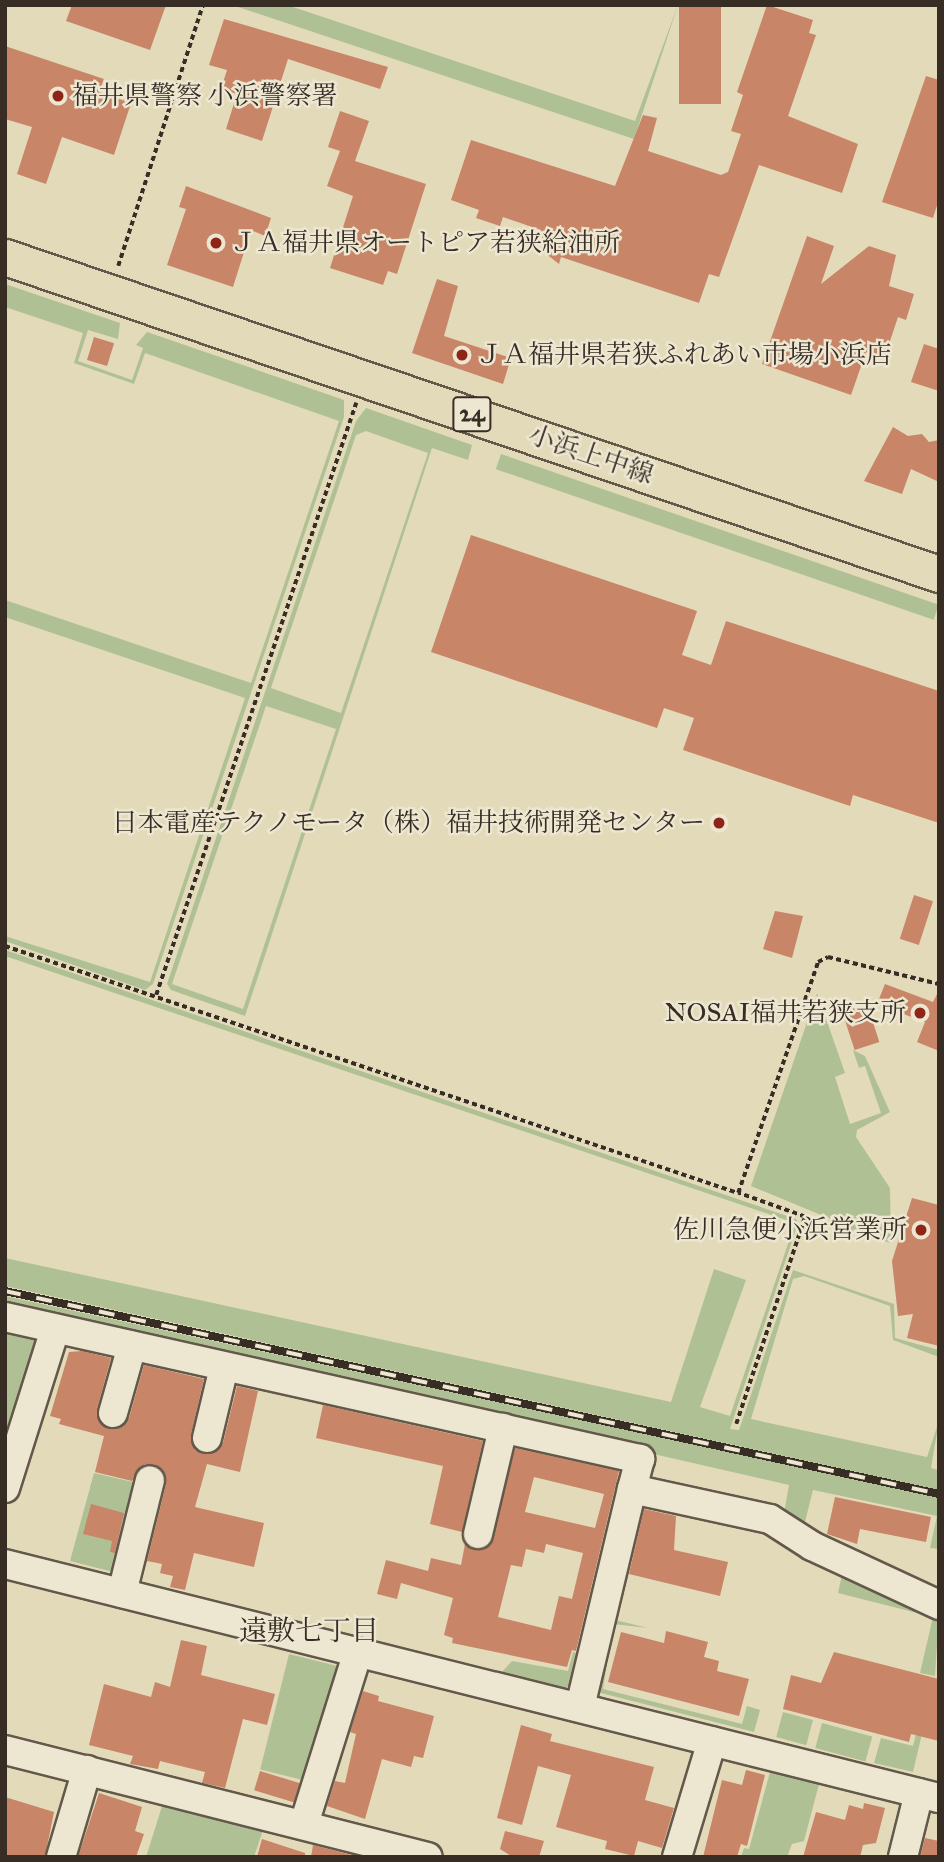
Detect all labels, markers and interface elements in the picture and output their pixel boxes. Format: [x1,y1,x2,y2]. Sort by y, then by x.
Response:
place label: 福井県警察 小浜警察署 [72,80,338,112]
marker: 福井県警察 小浜警察署 [50,88,66,104]
place label: ＪＡ福井県オートピア若狭給油所 [230,227,620,259]
marker: ＪＡ福井県オートピア若狭給油所 [208,235,224,251]
place label: ＪＡ福井県若狭ふれあい市場小浜店 [476,339,892,371]
marker: ＪＡ福井県若狭ふれあい市場小浜店 [454,347,470,363]
road number: 24 [451,394,493,435]
street label: 小浜上中線 [524,419,658,491]
place label: 日本電産テクノモータ（株）福井技術開発センター [108,807,705,839]
marker: 日本電産テクノモータ（株）福井技術開発センター [711,815,727,831]
place label: NOSAI福井若狭支所 [665,997,906,1029]
marker: NOSAI福井若狭支所 [912,1005,928,1021]
place label: 佐川急便小浜営業所 [673,1214,907,1246]
marker: 佐川急便小浜営業所 [913,1222,929,1238]
district label: 遠敷七丁目 [239,1614,379,1648]

